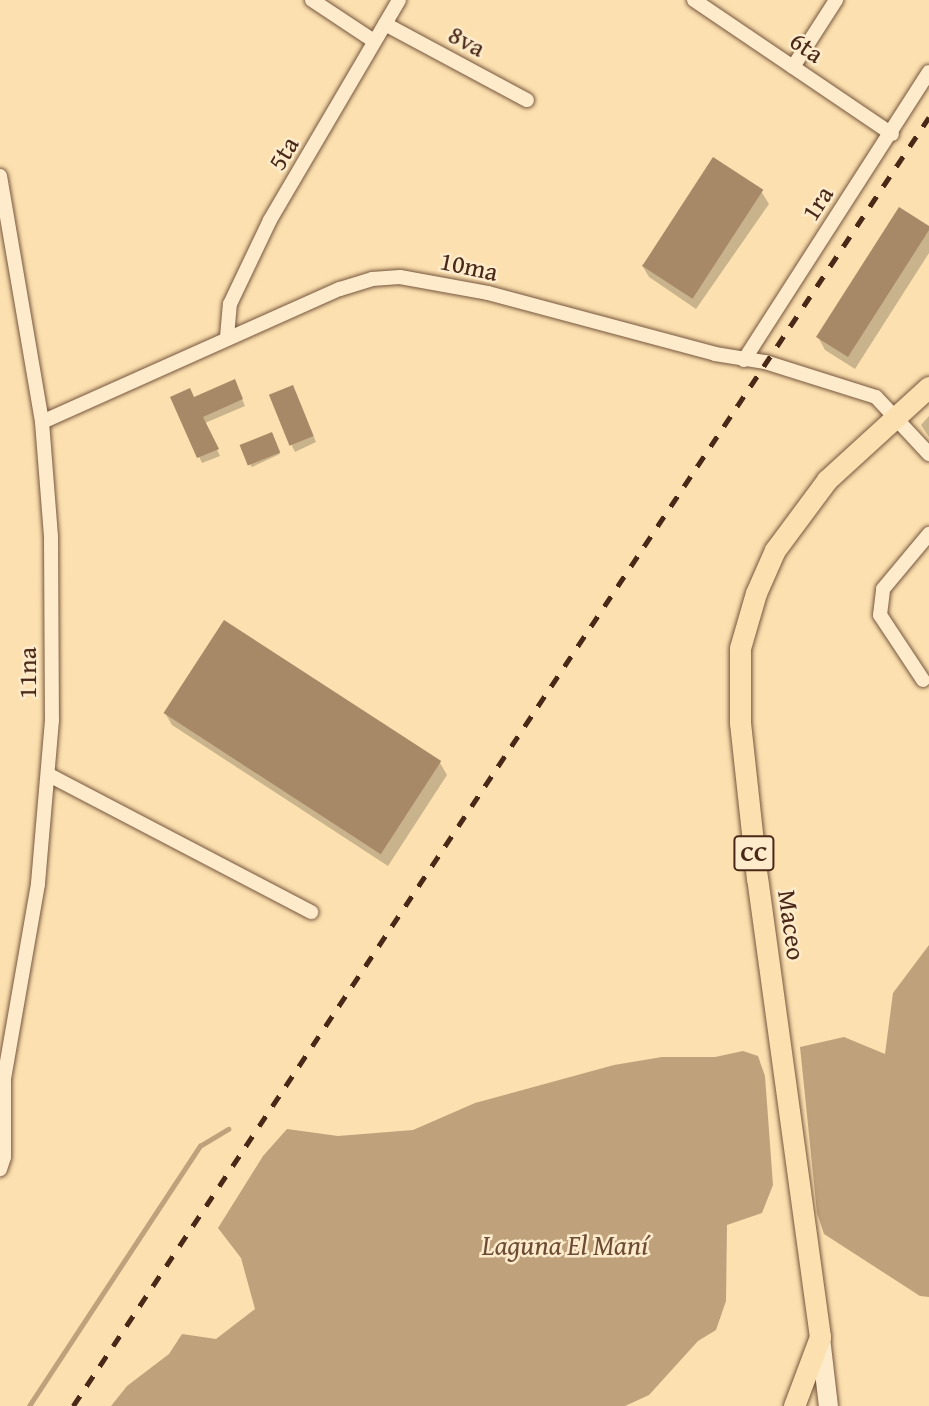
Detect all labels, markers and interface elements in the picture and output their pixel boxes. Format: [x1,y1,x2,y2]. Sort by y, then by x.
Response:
street label: 8va [443,18,491,64]
street label: 6ta [784,25,830,69]
street label: 5ta [261,130,305,176]
street label: 1ra [794,180,840,226]
street label: 10ma [437,245,501,287]
street label: 11na [11,647,43,699]
road number: CC [733,832,775,874]
street label: Maceo [772,888,812,962]
water label: Laguna El Maní [482,1228,648,1262]

